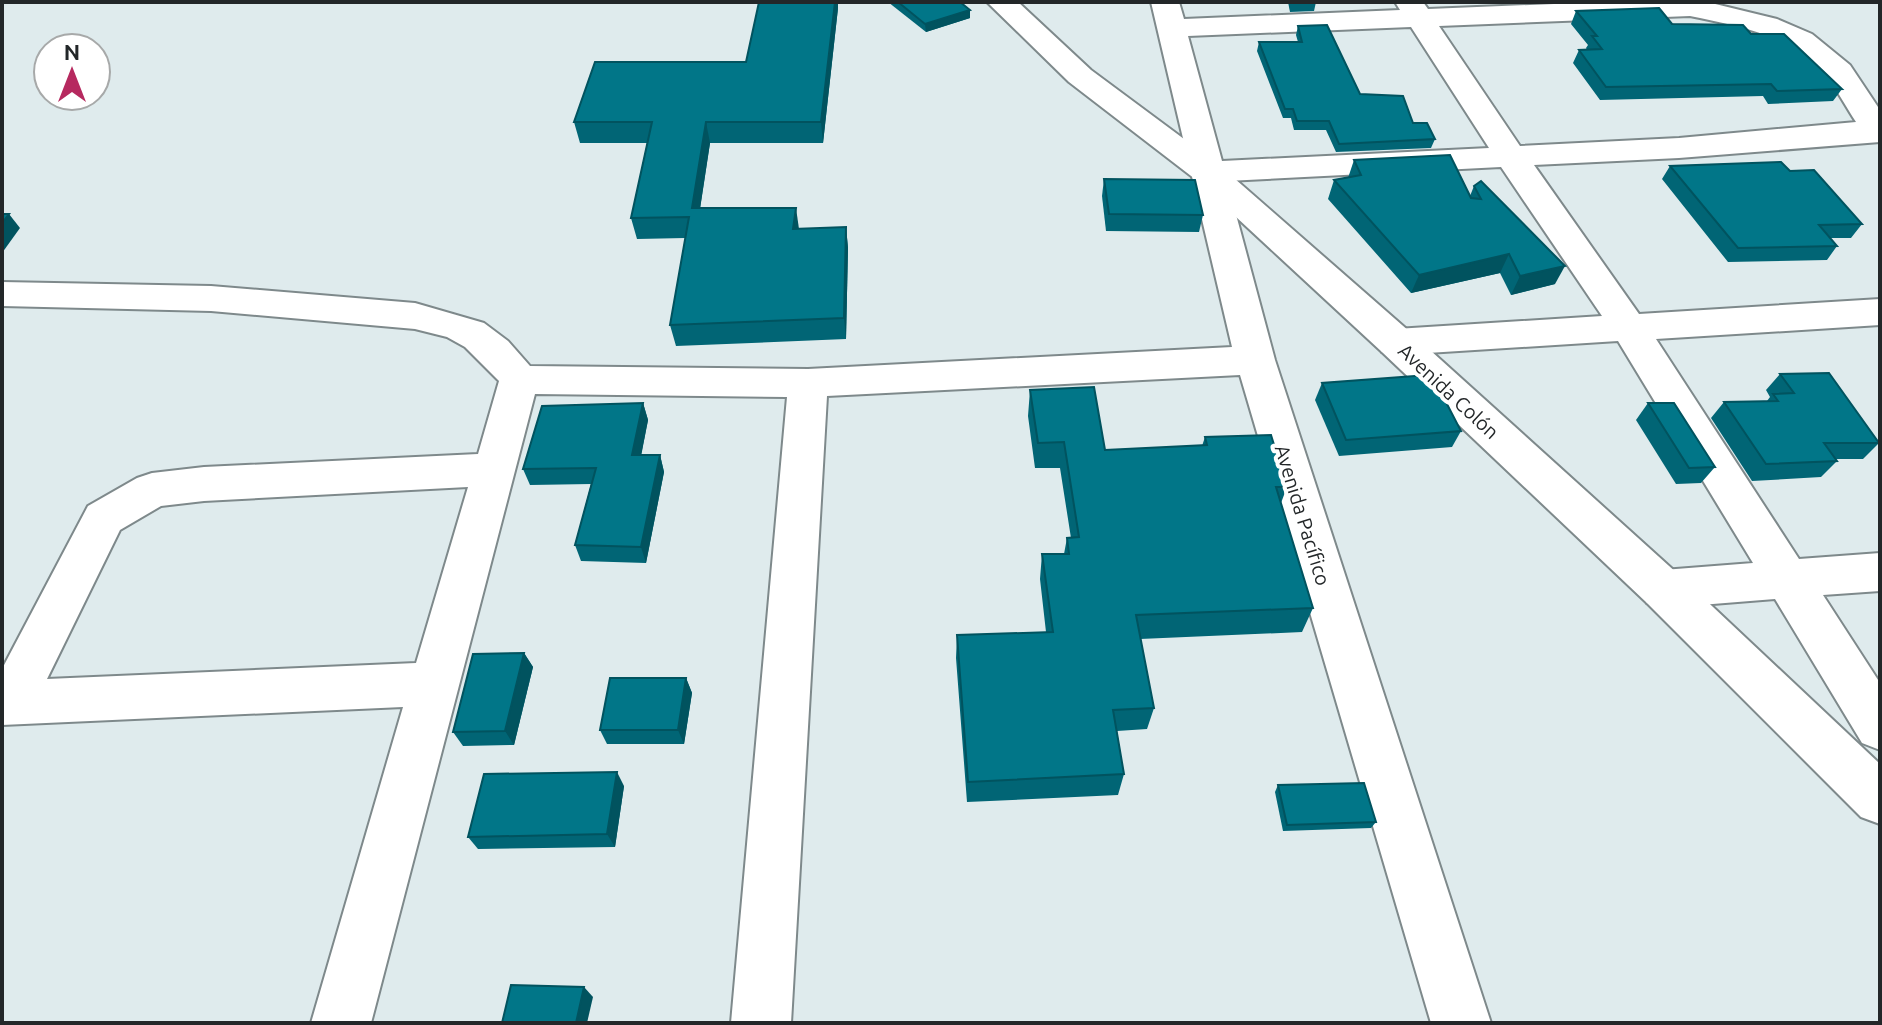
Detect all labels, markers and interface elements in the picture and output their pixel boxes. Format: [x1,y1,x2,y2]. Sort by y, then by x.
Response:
north arrow [32,32,112,112]
text: N [64,39,80,64]
street label: Avenida Colón [1394,339,1504,443]
street label: Avenida Pacífico [1271,442,1335,588]

